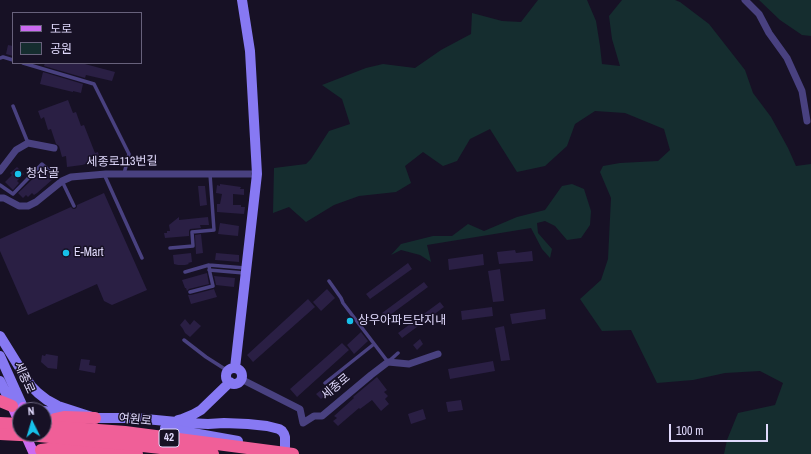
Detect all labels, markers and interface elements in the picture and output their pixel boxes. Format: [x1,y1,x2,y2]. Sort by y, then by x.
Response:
legend [12,12,142,64]
text: 도로 [50,21,72,37]
text: 공원 [50,41,72,57]
street label: 세종로113번길 [86,154,158,170]
place label: 청산골 [26,167,59,181]
marker: 청산골 [13,169,23,179]
place label: E-Mart [74,246,104,260]
marker: E-Mart [61,248,71,258]
place label: 상우아파트단지내 [358,314,446,328]
marker: 상우아파트단지내 [345,316,355,326]
street label: 세종로 [11,360,37,396]
street label: 세종로 [319,371,353,403]
north arrow [12,402,52,442]
text: N [27,404,35,418]
street label: 여원로 [118,411,152,429]
scale bar [671,416,770,442]
text: 100 m [676,423,703,439]
road number: 42 [159,429,179,447]

